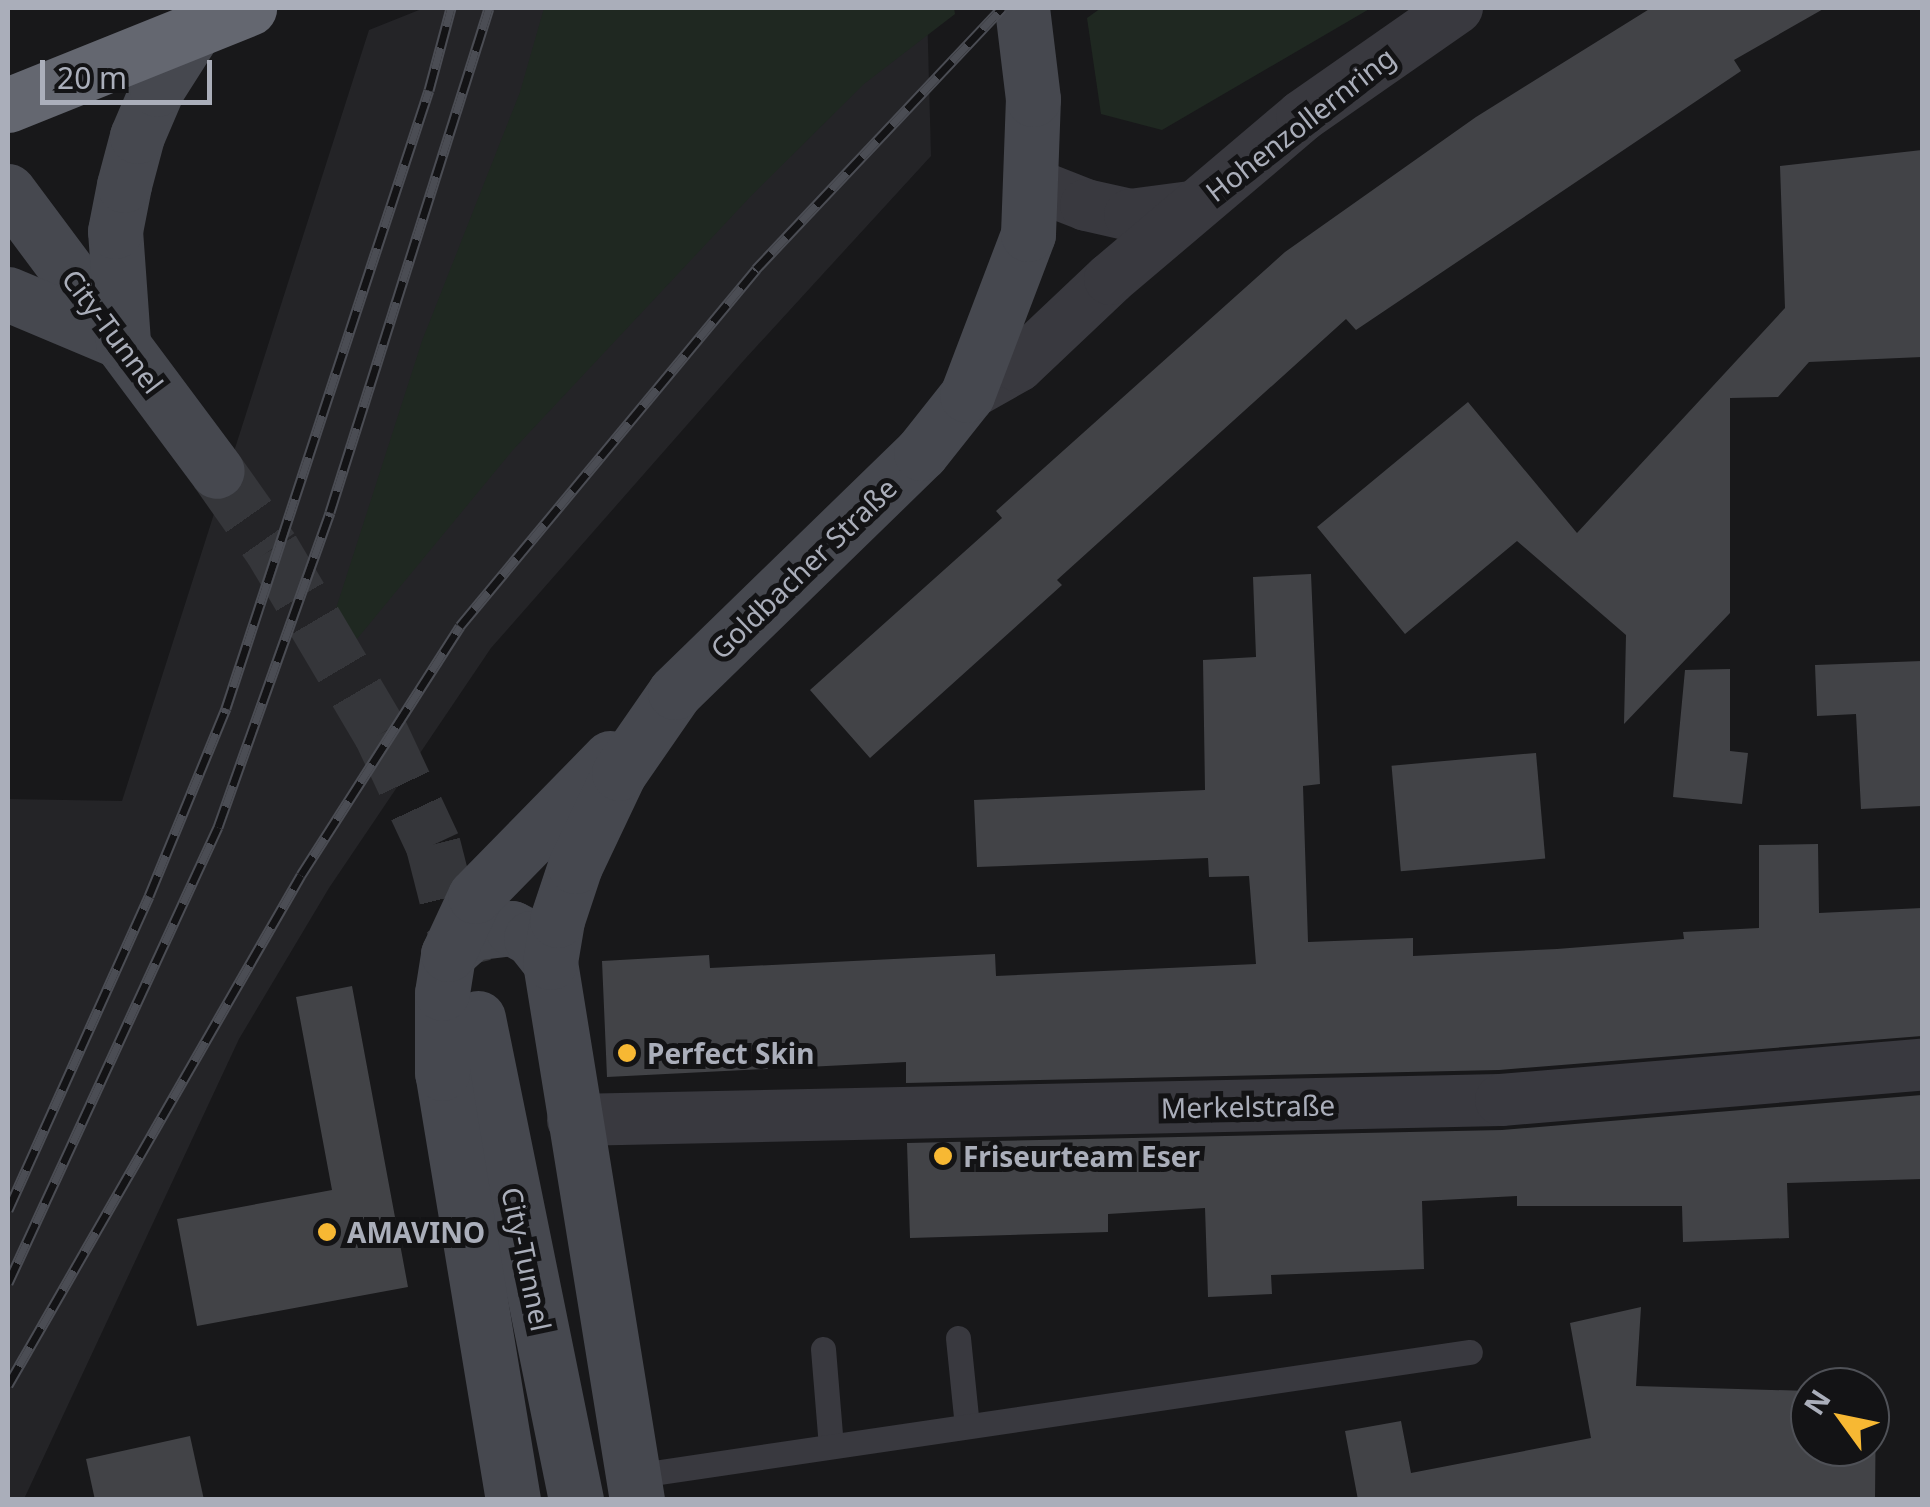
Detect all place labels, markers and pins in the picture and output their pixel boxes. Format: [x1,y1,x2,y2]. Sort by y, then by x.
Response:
place label: Perfect Skin [647,1036,814,1070]
marker: Perfect Skin [616,1042,638,1064]
place label: Friseurteam Eser [963,1139,1200,1173]
marker: Friseurteam Eser [932,1145,954,1167]
place label: AMAVINO [347,1215,485,1249]
marker: AMAVINO [316,1221,338,1243]

